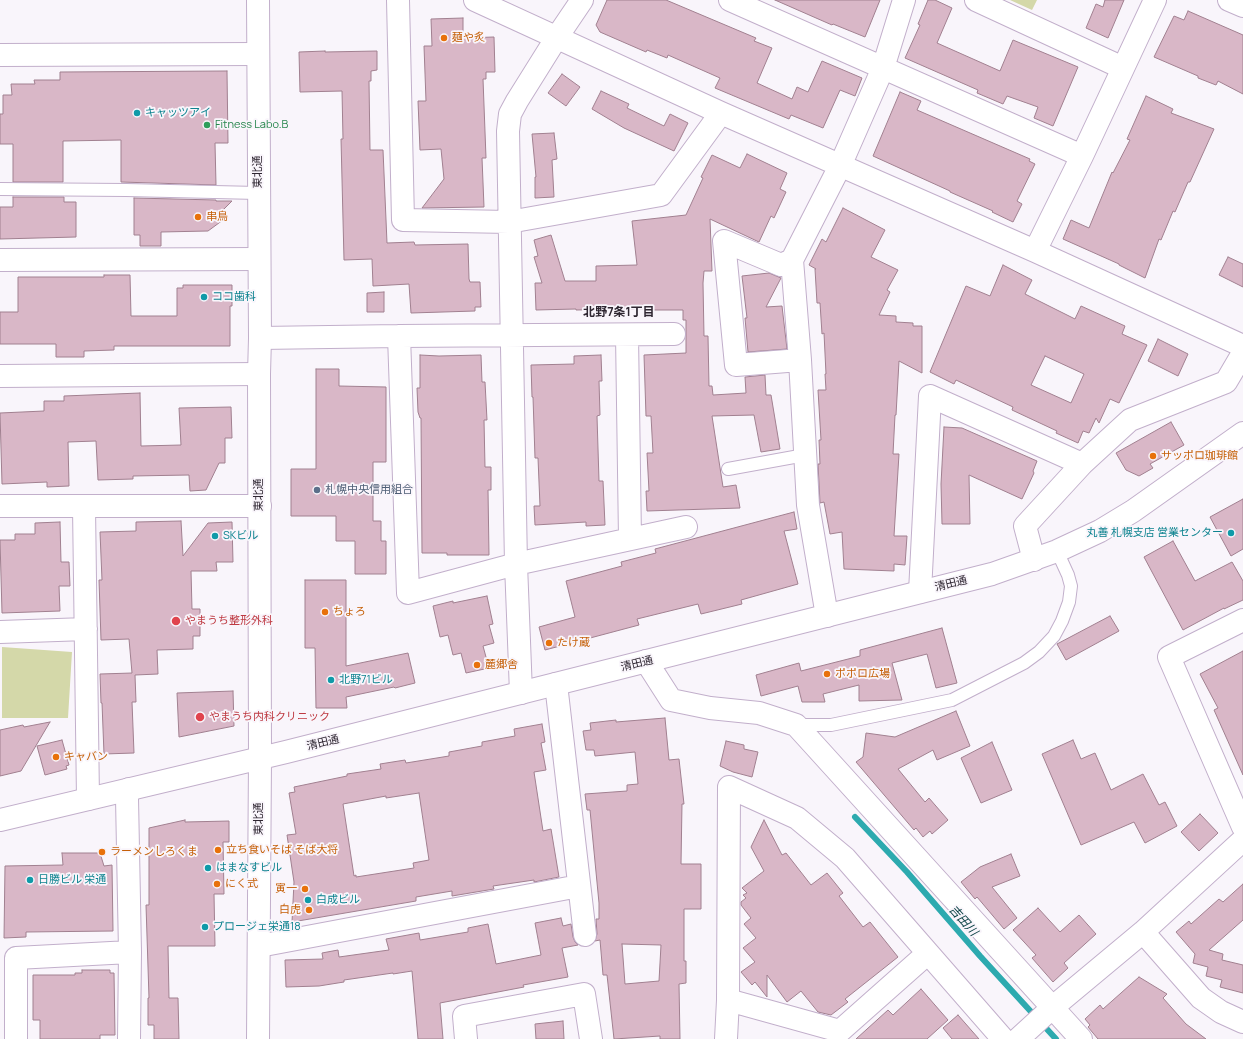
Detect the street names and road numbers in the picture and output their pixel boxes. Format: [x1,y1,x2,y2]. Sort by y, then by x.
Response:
street label: 東北通 [251,156,265,188]
street label: 東北通 [252,479,266,511]
street label: 清田通 [933,574,969,594]
street label: 清田通 [619,654,655,674]
street label: 清田通 [305,733,341,753]
street label: 東北通 [252,803,266,835]

